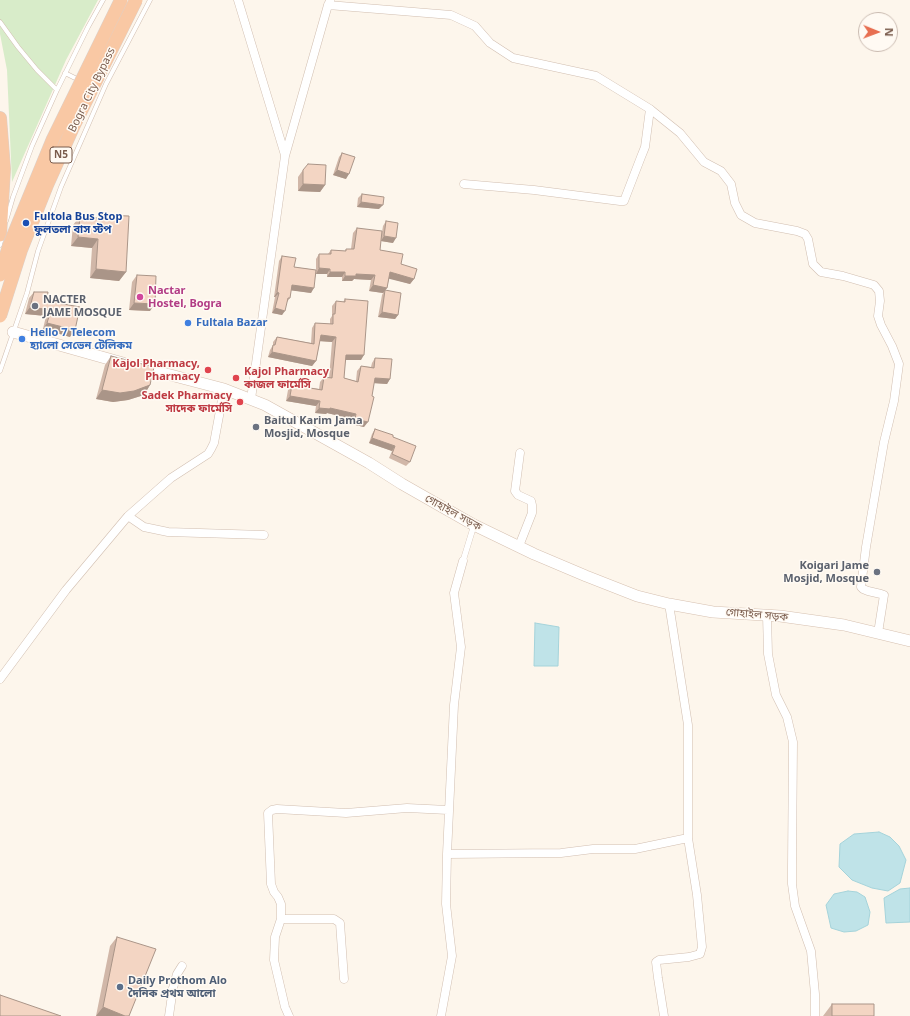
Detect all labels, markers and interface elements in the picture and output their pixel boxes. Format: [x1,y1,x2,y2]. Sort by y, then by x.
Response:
north arrow [858,12,898,52]
text: N [882,28,897,37]
street label: Bogra City Bypass [66,46,118,134]
road number: N5 [50,147,72,163]
place label: Fultola Bus Stop ফুলতলা বাস স্টপ [34,210,122,236]
marker: Fultola Bus Stop ফুলতলা বাস স্টপ [21,218,31,228]
place label: Nactar Hostel, Bogra [148,284,222,310]
marker: Nactar Hostel, Bogra [135,292,145,302]
place label: NACTER JAME MOSQUE [43,293,122,319]
marker: NACTER JAME MOSQUE [30,301,40,311]
place label: Fultala Bazar [196,316,267,330]
marker: Fultala Bazar [183,318,193,328]
place label: Hello 7 Telecom হ্যা‌লো সে‌ভেন টে‌লিকম [30,326,132,352]
marker: Hello 7 Telecom হ্যা‌লো সে‌ভেন টে‌লিকম [17,334,27,344]
place label: Kajol Pharmacy, Pharmacy [112,357,200,383]
marker: Kajol Pharmacy, Pharmacy [203,365,213,375]
place label: Kajol Pharmacy কাজল ফার্মেসি [244,365,329,391]
marker: Kajol Pharmacy কাজল ফার্মেসি [231,373,241,383]
place label: Sadek Pharmacy সাদেক ফার্মেসি [141,389,232,415]
marker: Sadek Pharmacy সাদেক ফার্মেসি [235,397,245,407]
place label: Baitul Karim Jama Mosjid, Mosque [264,414,362,440]
marker: Baitul Karim Jama Mosjid, Mosque [251,422,261,432]
street label: গোহাইল সড়ক [422,492,484,534]
place label: Koigari Jame Mosjid, Mosque [783,559,869,585]
marker: Koigari Jame Mosjid, Mosque [872,567,882,577]
street label: গোহাইল সড়ক [725,606,789,624]
place label: Daily Prothom Alo দৈনিক প্রথম আলো [128,974,227,1000]
marker: Daily Prothom Alo দৈনিক প্রথম আলো [115,982,125,992]

